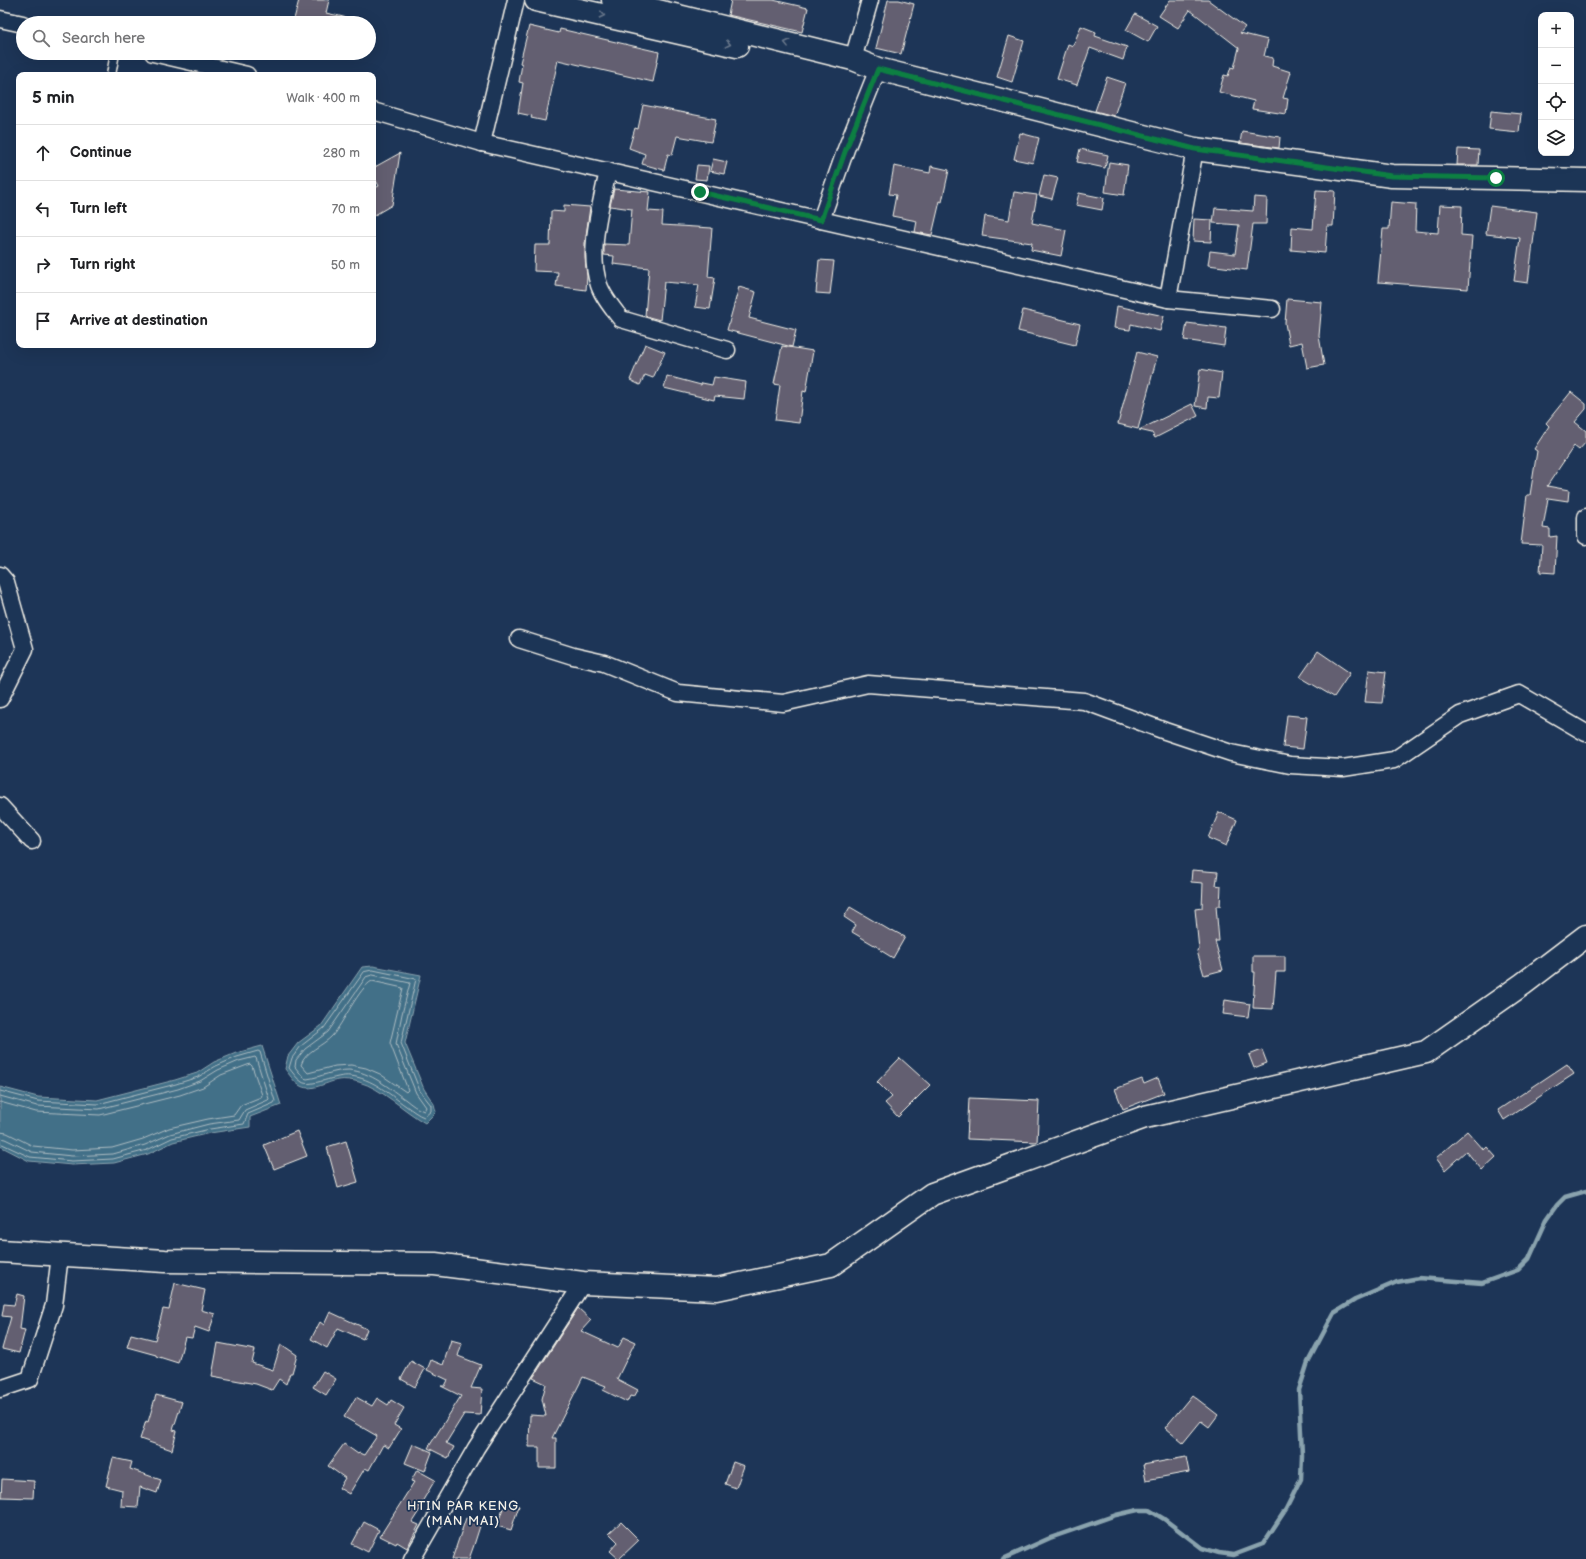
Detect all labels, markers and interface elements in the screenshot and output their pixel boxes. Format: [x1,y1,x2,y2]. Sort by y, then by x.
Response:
one-way arrow [598,10,605,19]
map controls [1538,12,1574,156]
button: + [1538,12,1574,48]
search box [16,16,376,60]
icon: search [30,27,52,49]
text: Search here [62,29,145,48]
one-way arrow [725,39,732,48]
one-way arrow [784,39,791,48]
button: − [1538,48,1574,84]
button: locate [1538,84,1574,120]
text: 5 min [32,88,75,108]
text: Walk · 400 m [286,90,360,106]
button: layers [1538,120,1574,156]
icon: ahead [32,142,54,164]
text: Continue [70,143,132,162]
text: 280 m [323,145,360,161]
route start [1487,169,1505,187]
route end [691,183,709,201]
icon: left [32,198,54,220]
text: Turn left [70,199,127,218]
text: 70 m [332,201,360,217]
icon: right [32,254,54,276]
text: Turn right [70,255,135,274]
text: 50 m [331,257,360,273]
icon: arrive [32,310,54,332]
text: Arrive at destination [70,311,208,330]
district label: HTIN PAR KENG (MAN MAI) [407,1498,519,1529]

